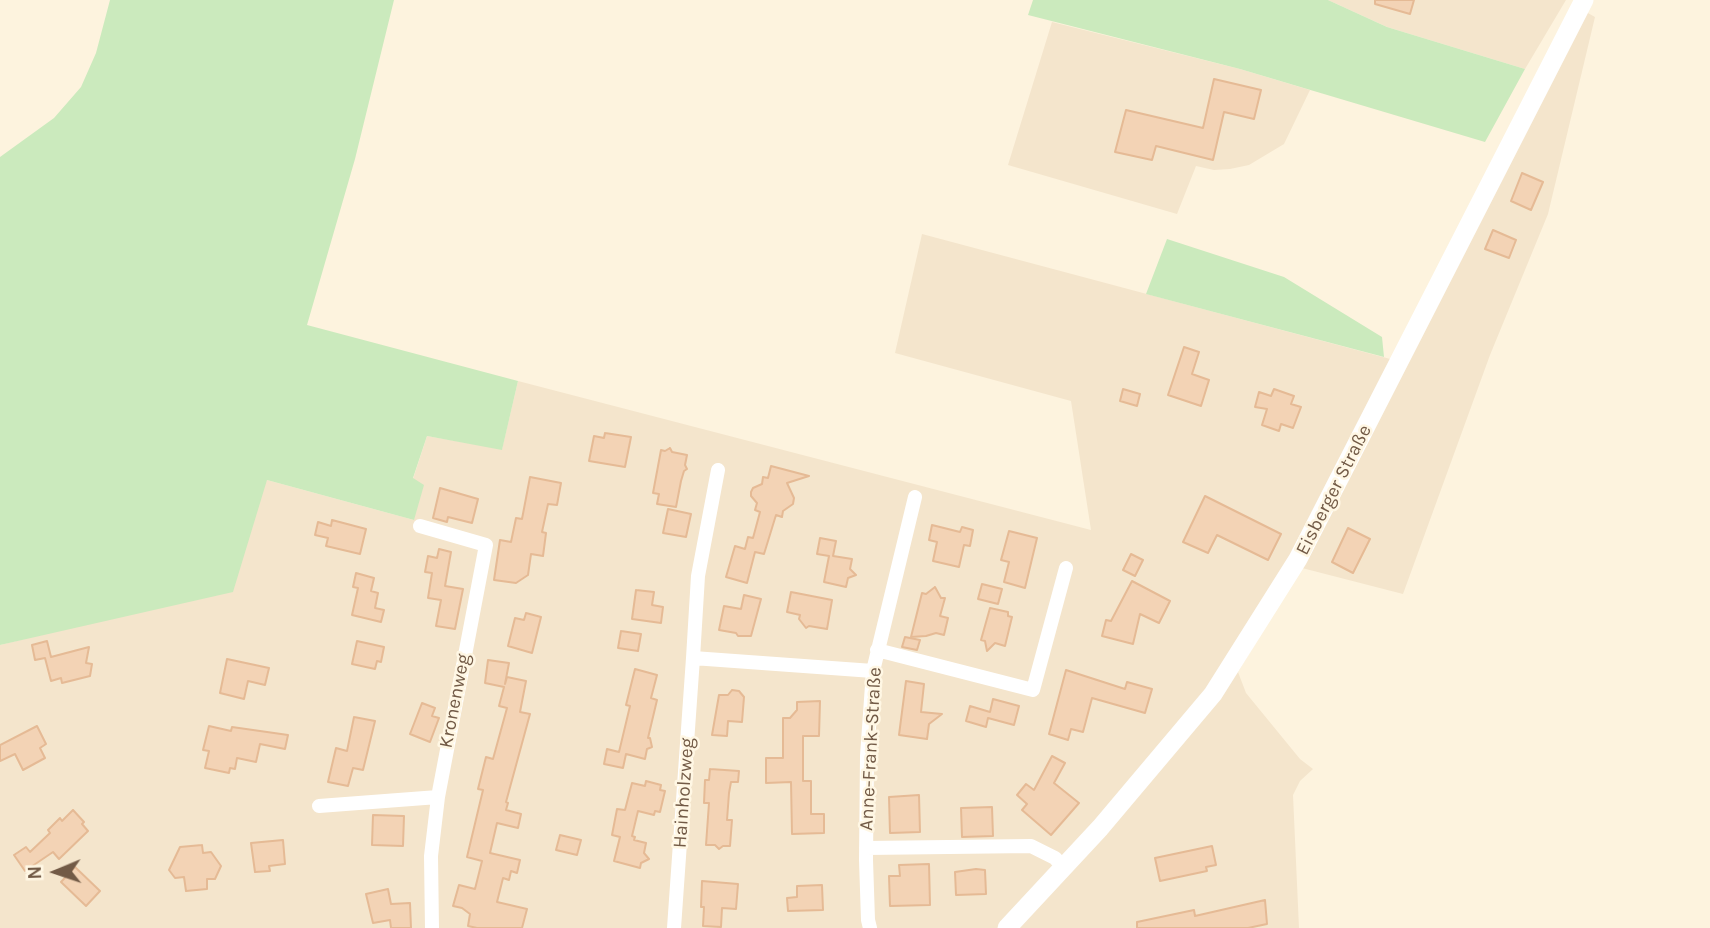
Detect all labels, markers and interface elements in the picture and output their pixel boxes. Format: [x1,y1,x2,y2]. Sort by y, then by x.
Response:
street label: Eisberger Straße [1291,421,1377,559]
street label: Kronenweg [435,652,475,750]
street label: Anne-Frank-Straße [855,667,887,831]
street label: Hainholzweg [669,737,699,849]
north arrow [21,837,91,907]
text: N [24,866,46,880]

